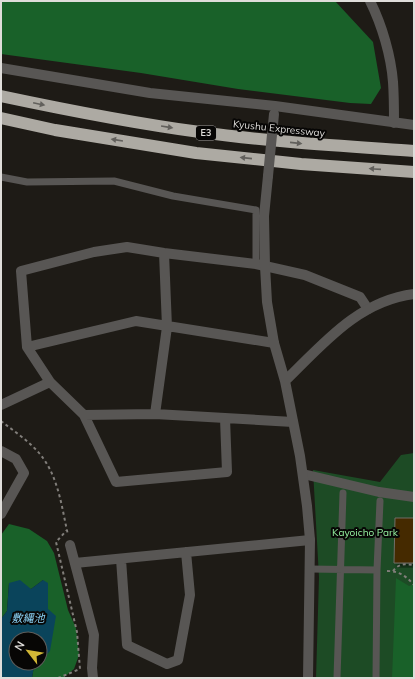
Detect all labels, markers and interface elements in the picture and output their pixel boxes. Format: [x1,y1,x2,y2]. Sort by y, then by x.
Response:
one-way arrow [33,102,45,108]
street label: Kyushu Expressway [232,117,326,140]
one-way arrow [161,124,173,130]
road number: E3 [196,126,216,140]
one-way arrow [111,137,123,143]
one-way arrow [290,140,302,146]
one-way arrow [240,155,252,161]
one-way arrow [369,166,381,173]
park label: Kayoicho Park [332,526,399,539]
water label: 敷縄池 [12,611,45,625]
north arrow [8,631,48,671]
text: N [11,639,28,653]

